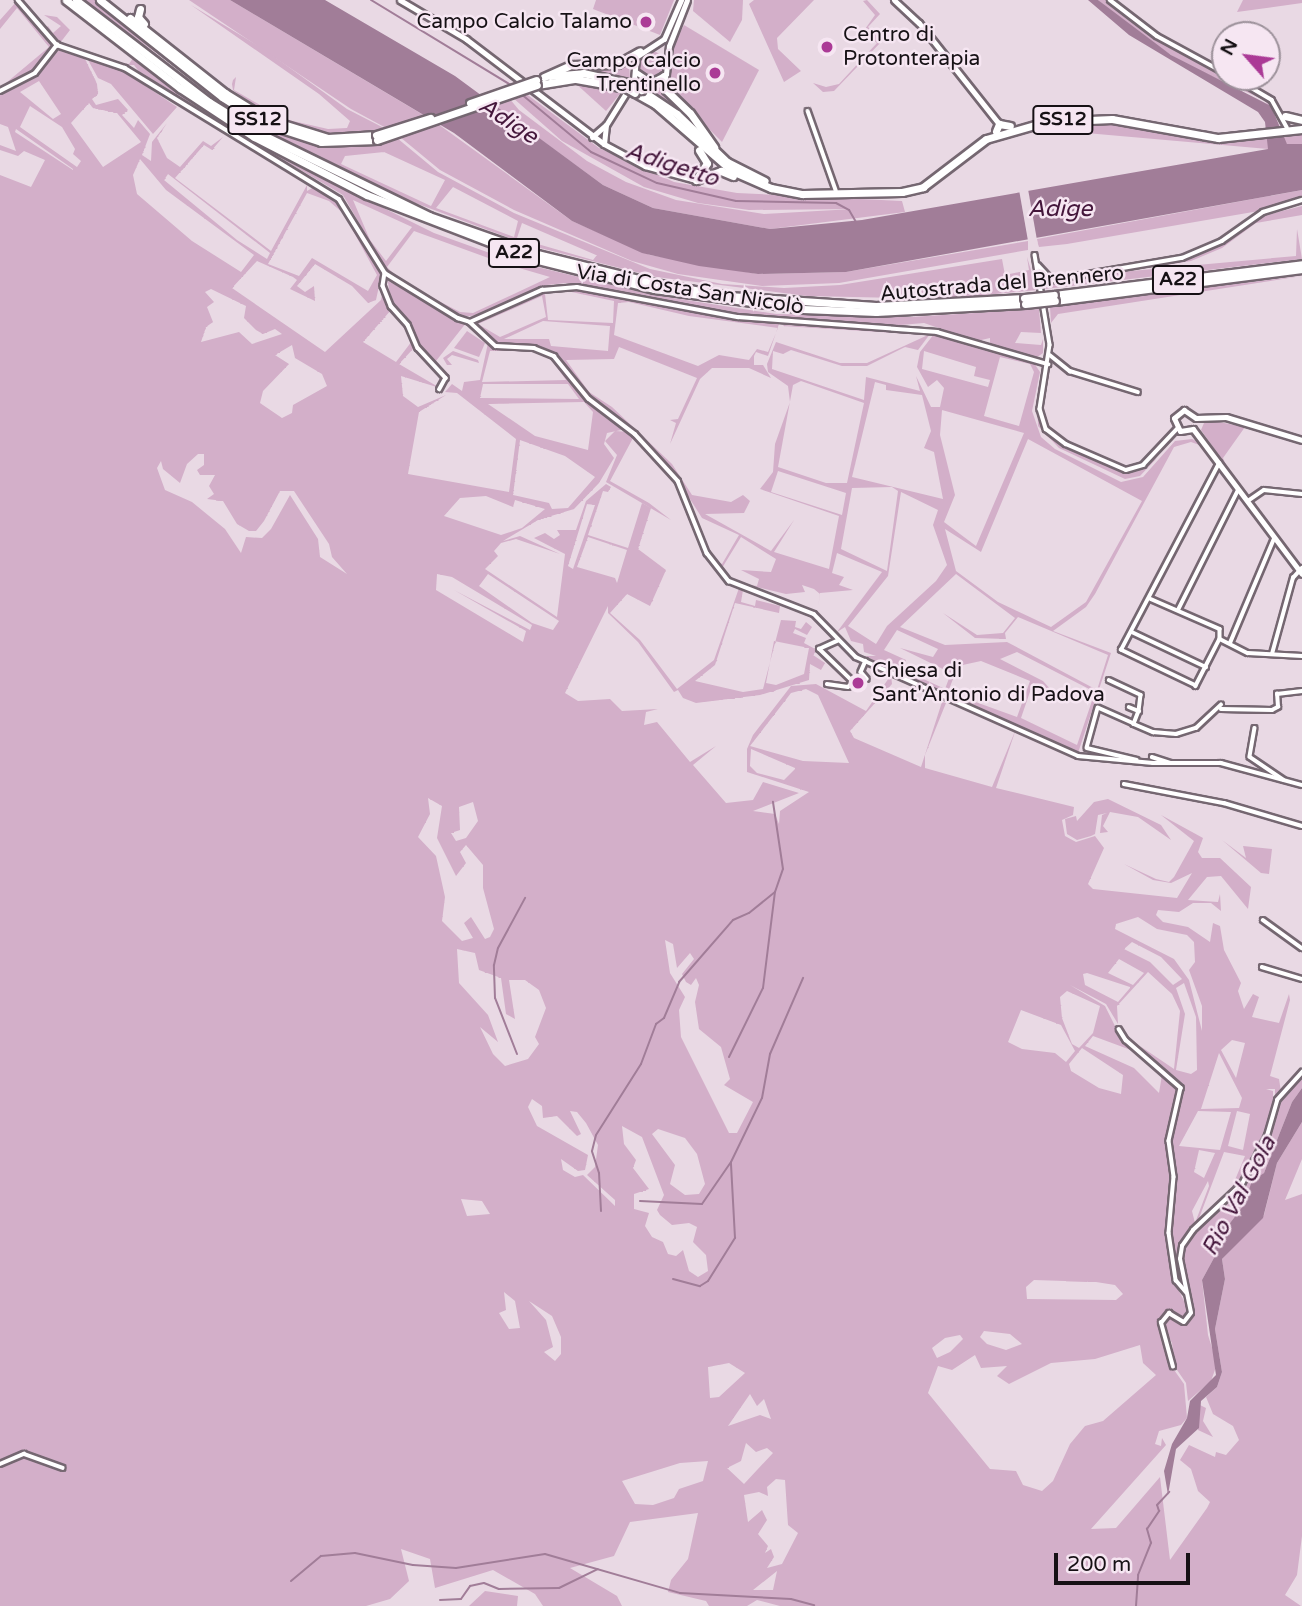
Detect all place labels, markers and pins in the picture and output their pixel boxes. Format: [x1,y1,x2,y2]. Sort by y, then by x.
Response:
place label: Campo Calcio Talamo [417,9,632,35]
marker: Campo Calcio Talamo [638,14,654,30]
place label: Centro di Protonterapia [843,22,980,72]
marker: Centro di Protonterapia [817,37,837,57]
place label: Campo calcio Trentinello [566,48,701,98]
marker: Campo calcio Trentinello [707,65,723,81]
place label: Chiesa di Sant'Antonio di Padova [872,658,1105,708]
marker: Chiesa di Sant'Antonio di Padova [850,675,866,691]

